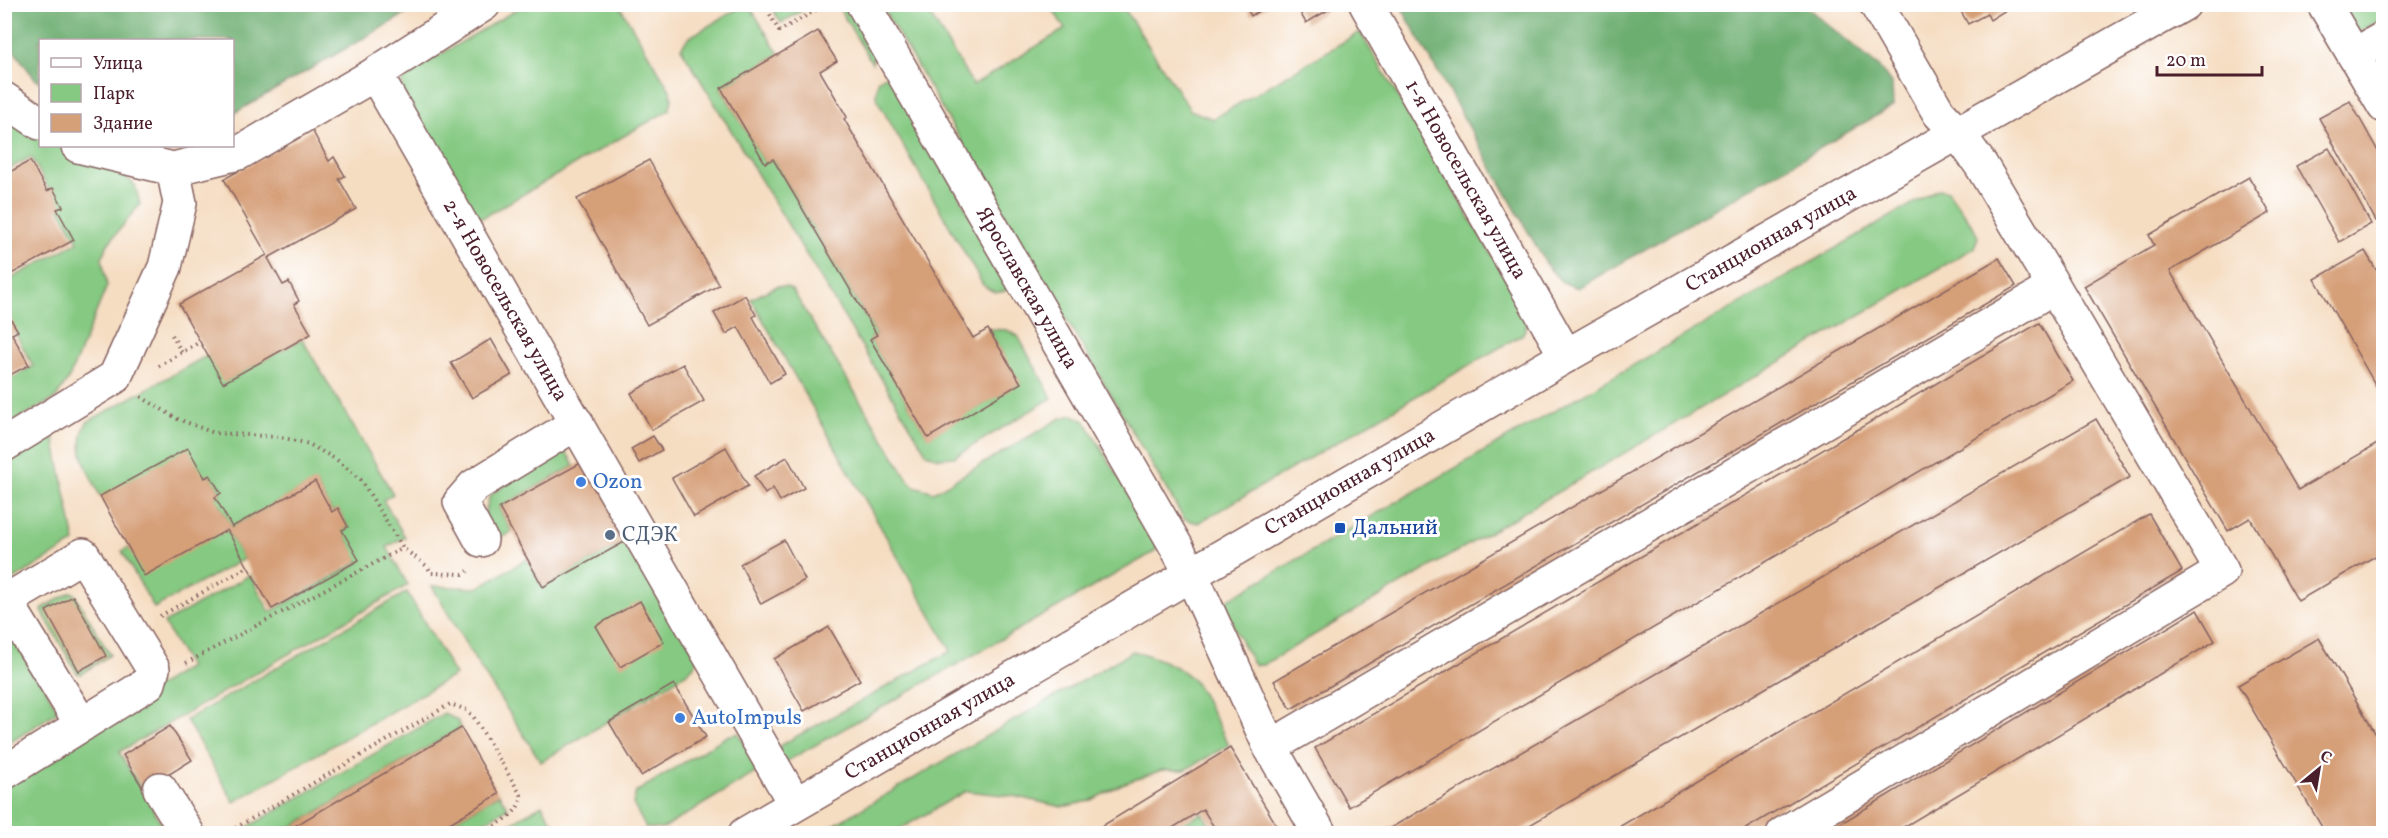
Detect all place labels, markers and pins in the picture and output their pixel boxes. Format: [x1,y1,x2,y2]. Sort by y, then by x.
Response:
place label: Ozon [593,468,643,497]
marker: Ozon [574,475,588,489]
place label: Дальний [1352,514,1438,543]
place label: СДЭК [622,521,678,550]
marker: Дальний [1333,521,1347,535]
marker: СДЭК [603,528,617,542]
place label: AutoImpuls [692,704,802,733]
marker: AutoImpuls [673,711,687,725]

